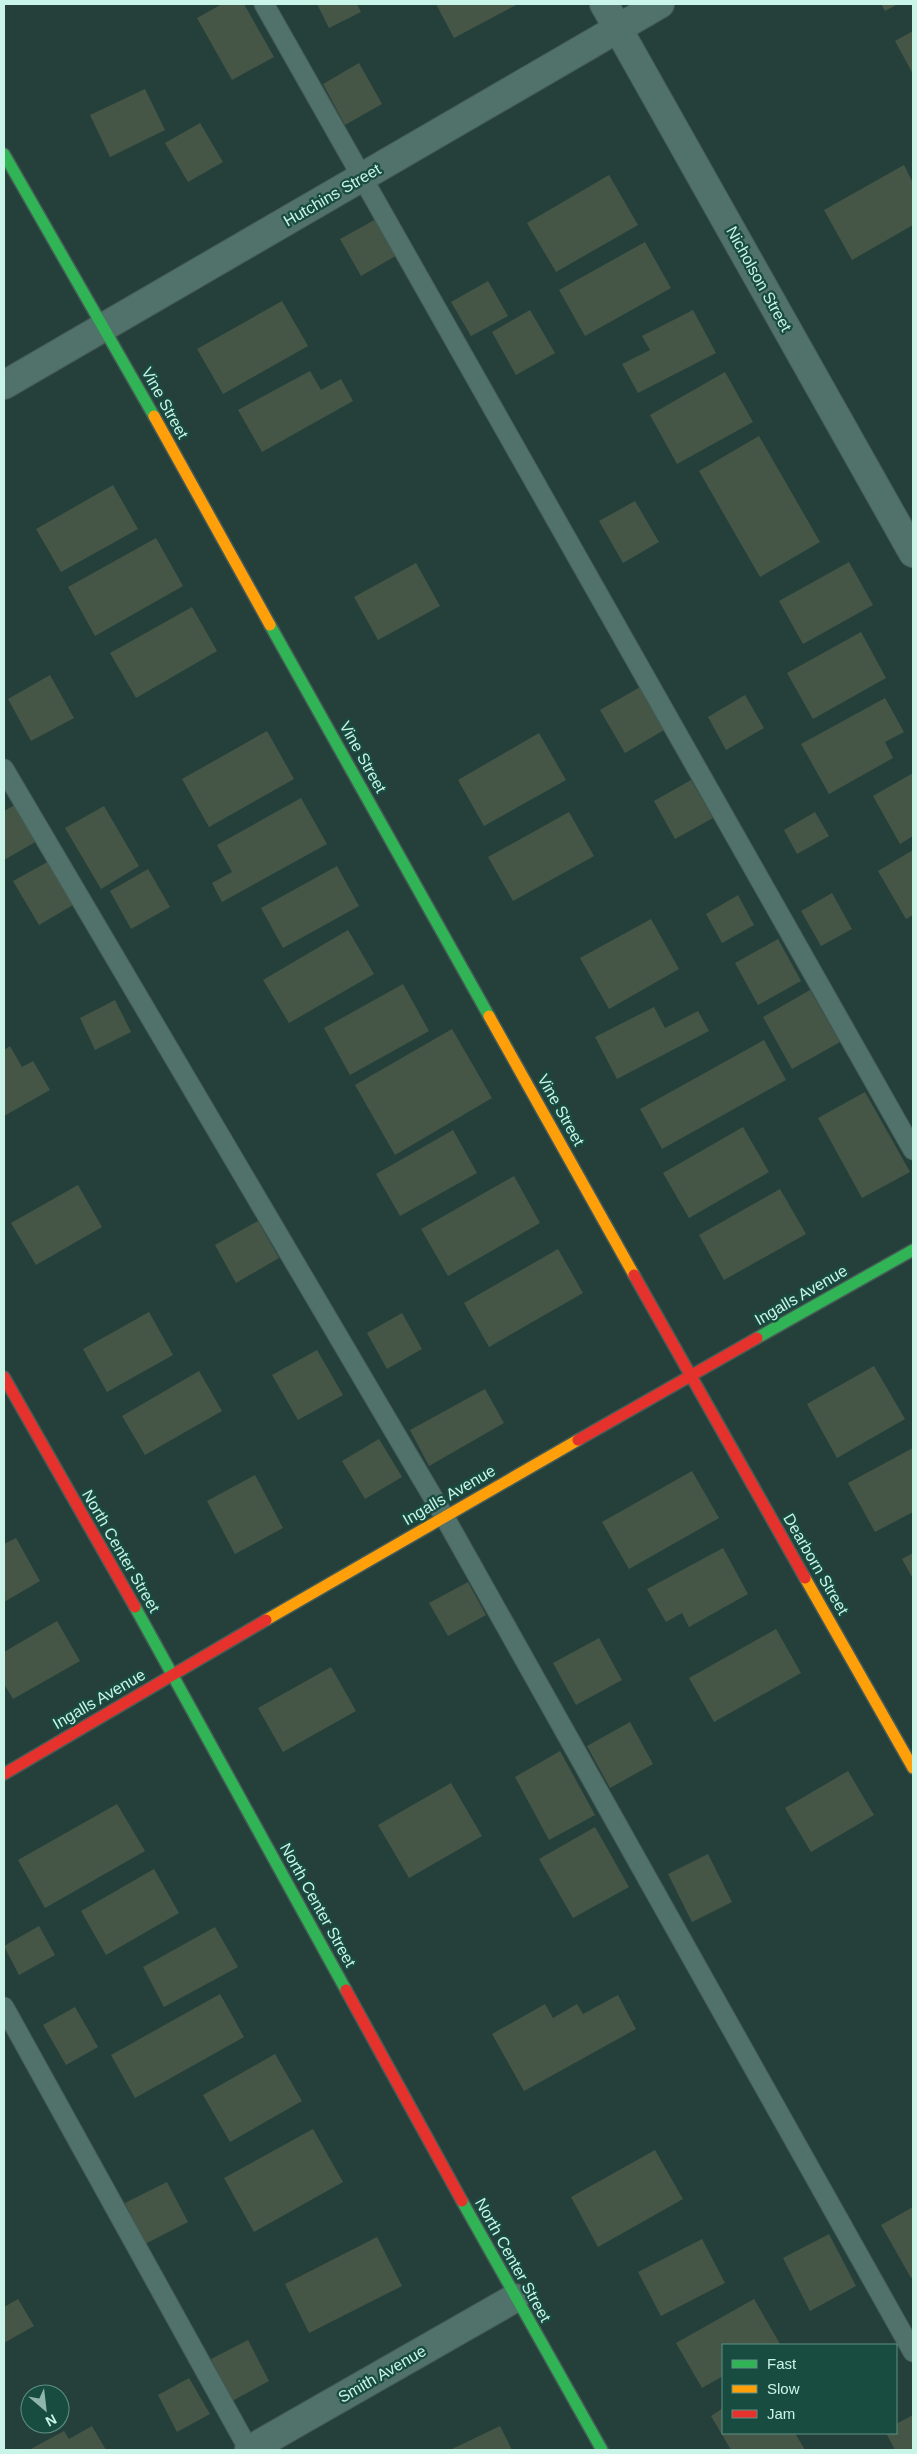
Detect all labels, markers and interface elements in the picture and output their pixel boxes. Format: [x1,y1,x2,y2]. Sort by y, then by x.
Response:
street label: Hutchins Street [280,160,384,230]
street label: Nicholson Street [723,224,795,335]
street label: Vine Street [138,364,192,442]
street label: Vine Street [336,718,390,796]
street label: Vine Street [534,1071,588,1149]
street label: Ingalls Avenue [752,1262,850,1328]
street label: Ingalls Avenue [400,1462,498,1528]
street label: North Center Street [79,1487,163,1616]
street label: Dearborn Street [780,1510,852,1618]
street label: Ingalls Avenue [50,1666,148,1732]
street label: North Center Street [277,1840,359,1970]
street label: North Center Street [472,2195,554,2325]
street label: Smith Avenue [335,2342,429,2406]
legend [722,2344,897,2434]
text: Fast [767,2355,797,2372]
text: Slow [767,2380,800,2397]
north arrow [20,2384,70,2434]
text: Jam [767,2405,795,2422]
text: N [43,2411,59,2430]

